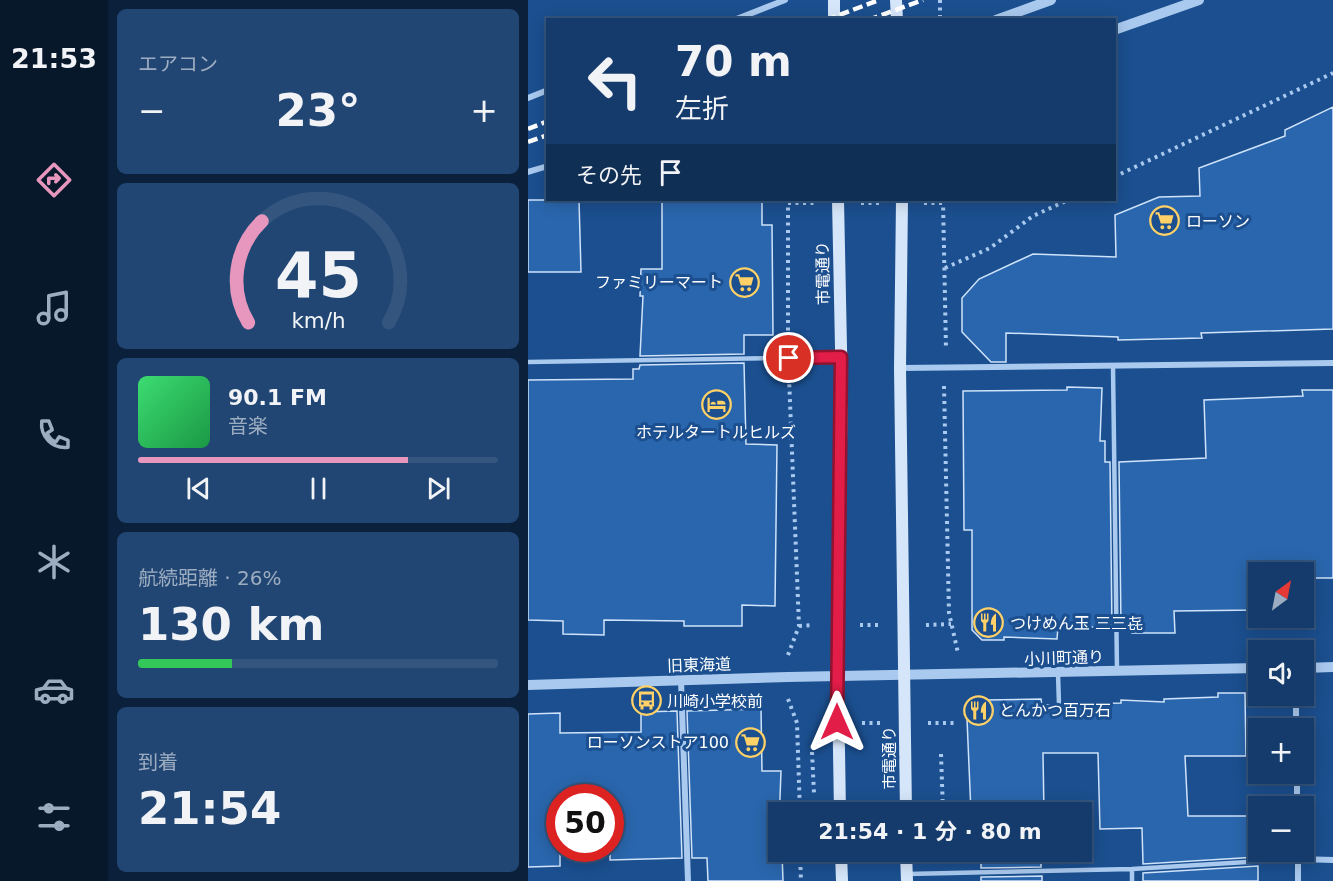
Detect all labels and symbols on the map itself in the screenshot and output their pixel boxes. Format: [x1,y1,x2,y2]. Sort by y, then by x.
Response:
supermarket icon: ローソン [1149,205,1181,237]
place label: ローソン [1186,212,1250,231]
street label: 市電通り [813,241,833,305]
supermarket icon: ファミリーマート [728,266,760,298]
place label: ファミリーマート [595,273,723,292]
pin [763,332,814,383]
hotel icon: ホテルタートルヒルズ [700,388,732,420]
place label: ホテルタートルヒルズ [636,423,796,442]
north arrow [1248,562,1314,628]
restaurant icon: つけめん玉 三三㐂 [973,607,1005,639]
place label: つけめん玉 三三㐂 [1010,614,1143,633]
street label: 小川町通り [1024,647,1104,669]
street label: 旧東海道 [667,654,731,676]
bus stop icon: 川崎小学校前 [630,685,662,717]
position arrow [805,690,869,754]
place label: 川崎小学校前 [667,692,763,711]
restaurant icon: とんかつ百万石 [962,694,994,726]
place label: とんかつ百万石 [999,701,1111,720]
supermarket icon: ローソンストア100 [734,726,766,758]
street label: 市電通り [880,726,899,790]
place label: ローソンストア100 [587,733,729,752]
speed limit sign: 50 [546,784,624,862]

